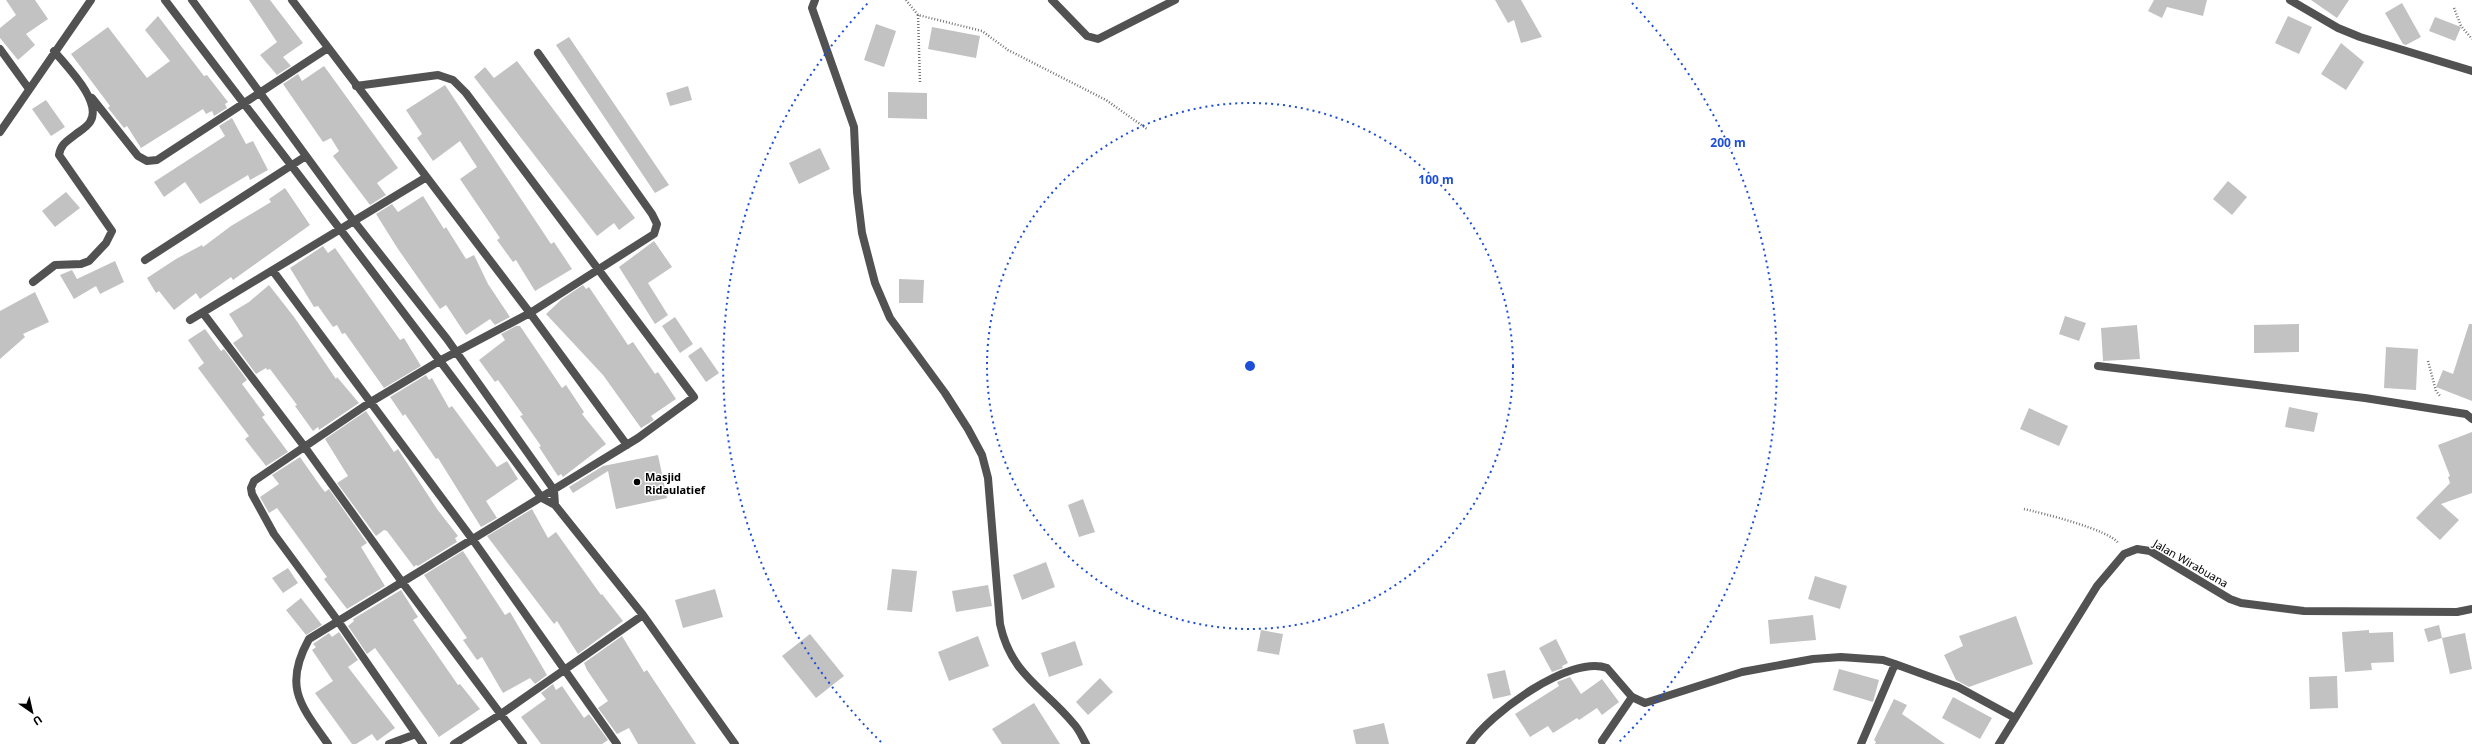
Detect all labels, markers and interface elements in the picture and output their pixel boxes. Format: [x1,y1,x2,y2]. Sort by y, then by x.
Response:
text: 200 m [1710,134,1746,151]
text: 100 m [1418,171,1454,188]
centre of rings [1243,359,1257,373]
place label: Masjid Ridaulatief [645,469,706,497]
marker: Masjid Ridaulatief [632,477,642,487]
street label: Jalan Wirabuana [2150,535,2231,591]
north arrow [12,692,52,732]
text: U [30,712,46,729]

